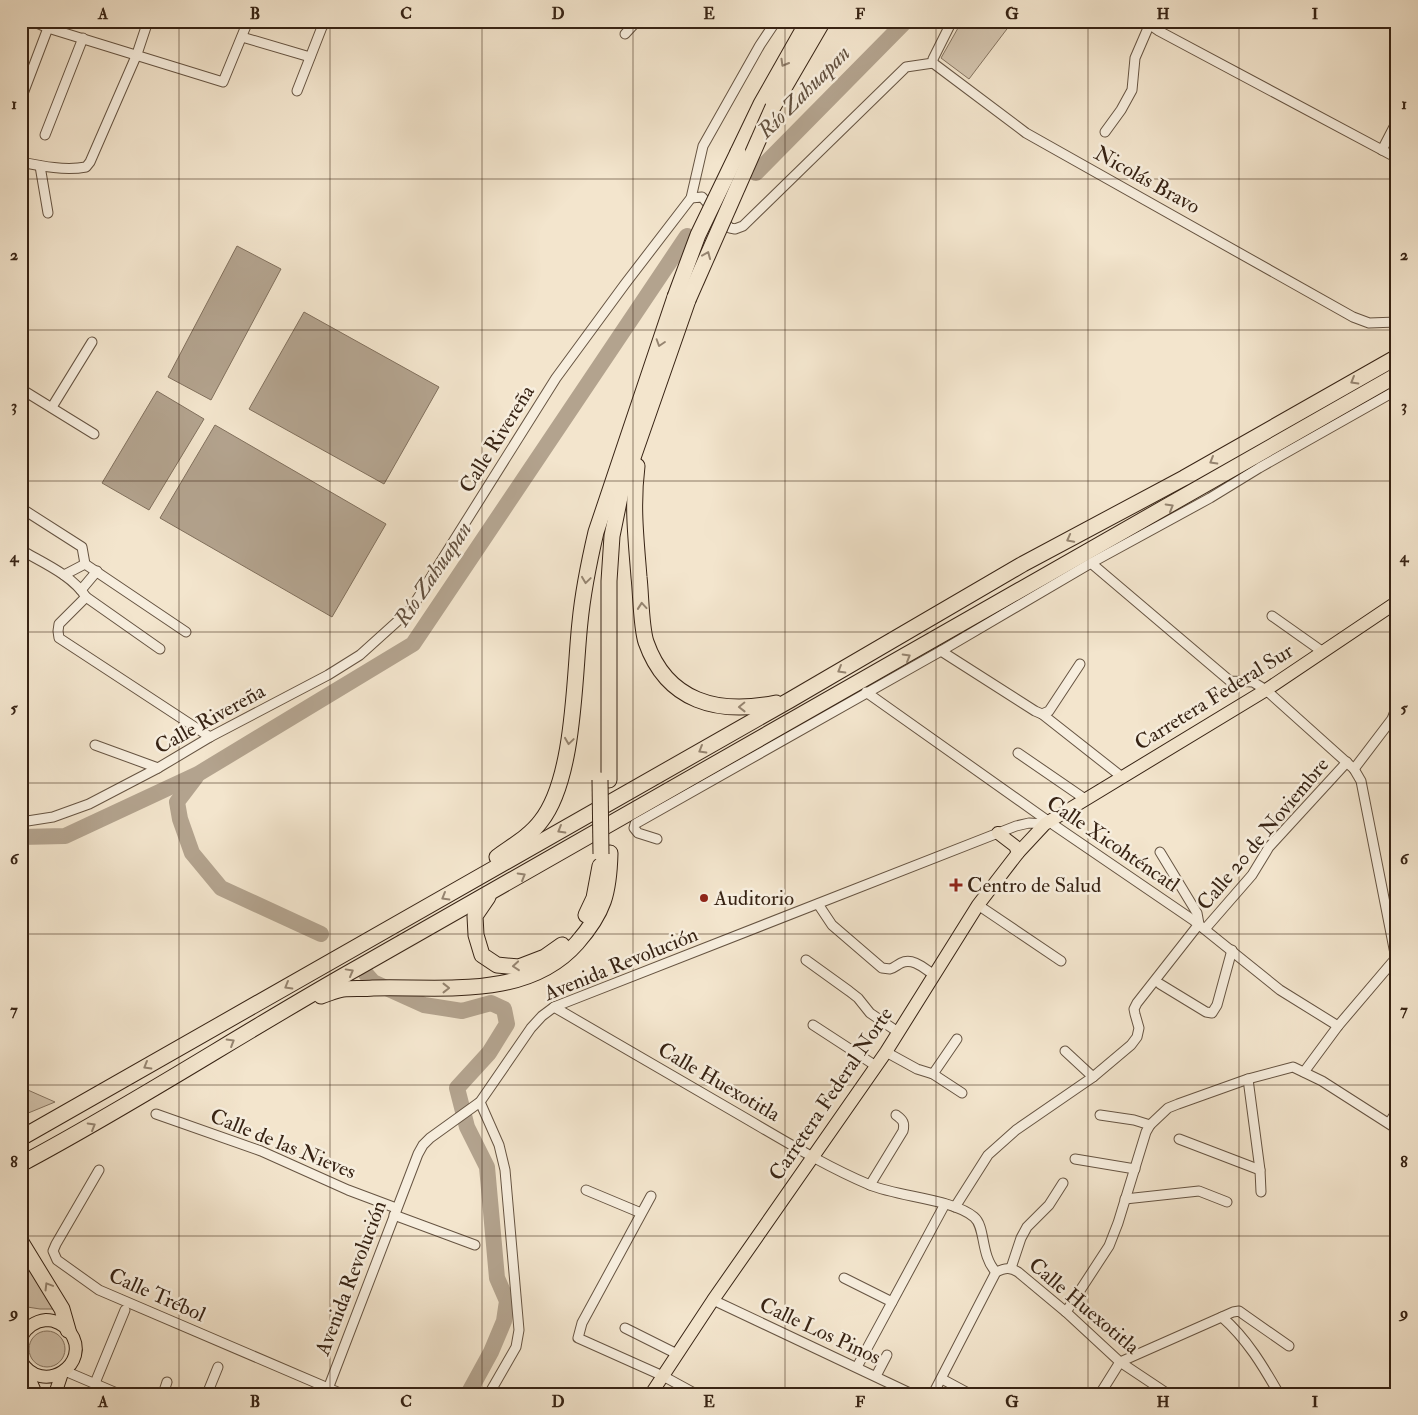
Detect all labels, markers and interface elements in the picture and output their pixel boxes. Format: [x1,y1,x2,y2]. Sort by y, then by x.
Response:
text: A [97,4,109,24]
text: B [250,4,260,24]
text: C [400,4,412,24]
text: D [551,4,565,24]
text: E [703,4,715,24]
text: F [855,4,865,24]
text: G [1005,4,1019,24]
text: H [1156,4,1170,24]
text: I [1312,4,1319,24]
water label: Río Zahuapan [751,40,856,145]
one-way arrow [780,58,790,67]
text: 1 [11,94,17,114]
text: 1 [1401,94,1407,114]
street label: Nicolás Bravo [1089,140,1205,220]
text: 2 [10,245,18,265]
text: 2 [1400,245,1408,265]
one-way arrow [701,251,711,260]
one-way arrow [656,338,666,347]
one-way arrow [1351,374,1360,384]
street label: Calle Rivereña [453,380,541,498]
text: 3 [11,396,17,416]
text: 3 [1401,396,1407,416]
one-way arrow [1210,455,1219,465]
one-way arrow [1164,503,1173,513]
water label: Río Zahuapan [387,516,478,632]
one-way arrow [1067,533,1076,543]
text: 4 [9,547,20,567]
text: 4 [1399,547,1410,567]
one-way arrow [581,575,591,584]
one-way arrow [637,602,648,610]
street label: Carretera Federal Sur [1130,637,1298,757]
one-way arrow [902,653,911,663]
one-way arrow [838,664,847,674]
street label: Calle Rivereña [150,677,270,760]
text: 5 [10,698,18,718]
text: 5 [1400,698,1408,718]
one-way arrow [738,702,746,712]
one-way arrow [564,737,574,746]
one-way arrow [699,744,708,754]
street label: Calle 20 de Noviembre [1191,752,1335,916]
street label: Calle Xicohténcatl [1041,790,1185,899]
one-way arrow [557,824,566,834]
text: 6 [10,849,20,869]
text: 6 [1400,849,1410,869]
one-way arrow [517,872,526,882]
place label: Centro de Salud [967,872,1102,899]
marker: Centro de Salud [949,878,963,892]
place label: Auditorio [713,885,794,912]
one-way arrow [441,890,450,900]
marker: Auditorio [698,892,710,904]
street label: Avenida Revolución [539,921,702,1008]
one-way arrow [511,960,519,971]
one-way arrow [345,968,354,978]
one-way arrow [285,979,294,989]
one-way arrow [442,983,450,993]
text: 7 [10,1000,18,1020]
text: 7 [1400,1000,1408,1020]
street label: Carretera Federal Norte [763,1002,899,1186]
street label: Calle Huexotitla [653,1036,785,1128]
one-way arrow [225,1038,234,1048]
one-way arrow [143,1060,152,1070]
street label: Calle de las Nieves [206,1103,360,1185]
one-way arrow [86,1122,95,1132]
text: 8 [10,1152,18,1172]
text: 8 [1400,1152,1408,1172]
street label: Avenida Revolución [309,1197,393,1360]
street label: Calle Huexotitla [1023,1252,1145,1361]
street label: Calle Trébol [104,1262,210,1329]
one-way arrow [44,1283,54,1292]
street label: Calle Los Pinos [755,1291,885,1371]
text: 9 [8,1303,18,1323]
text: 9 [1398,1303,1408,1323]
text: A [97,1392,109,1412]
text: B [250,1392,260,1412]
text: C [400,1392,412,1412]
text: D [551,1392,565,1412]
text: E [703,1392,715,1412]
text: F [855,1392,865,1412]
text: G [1005,1392,1019,1412]
text: H [1156,1392,1170,1412]
text: I [1312,1392,1319,1412]

